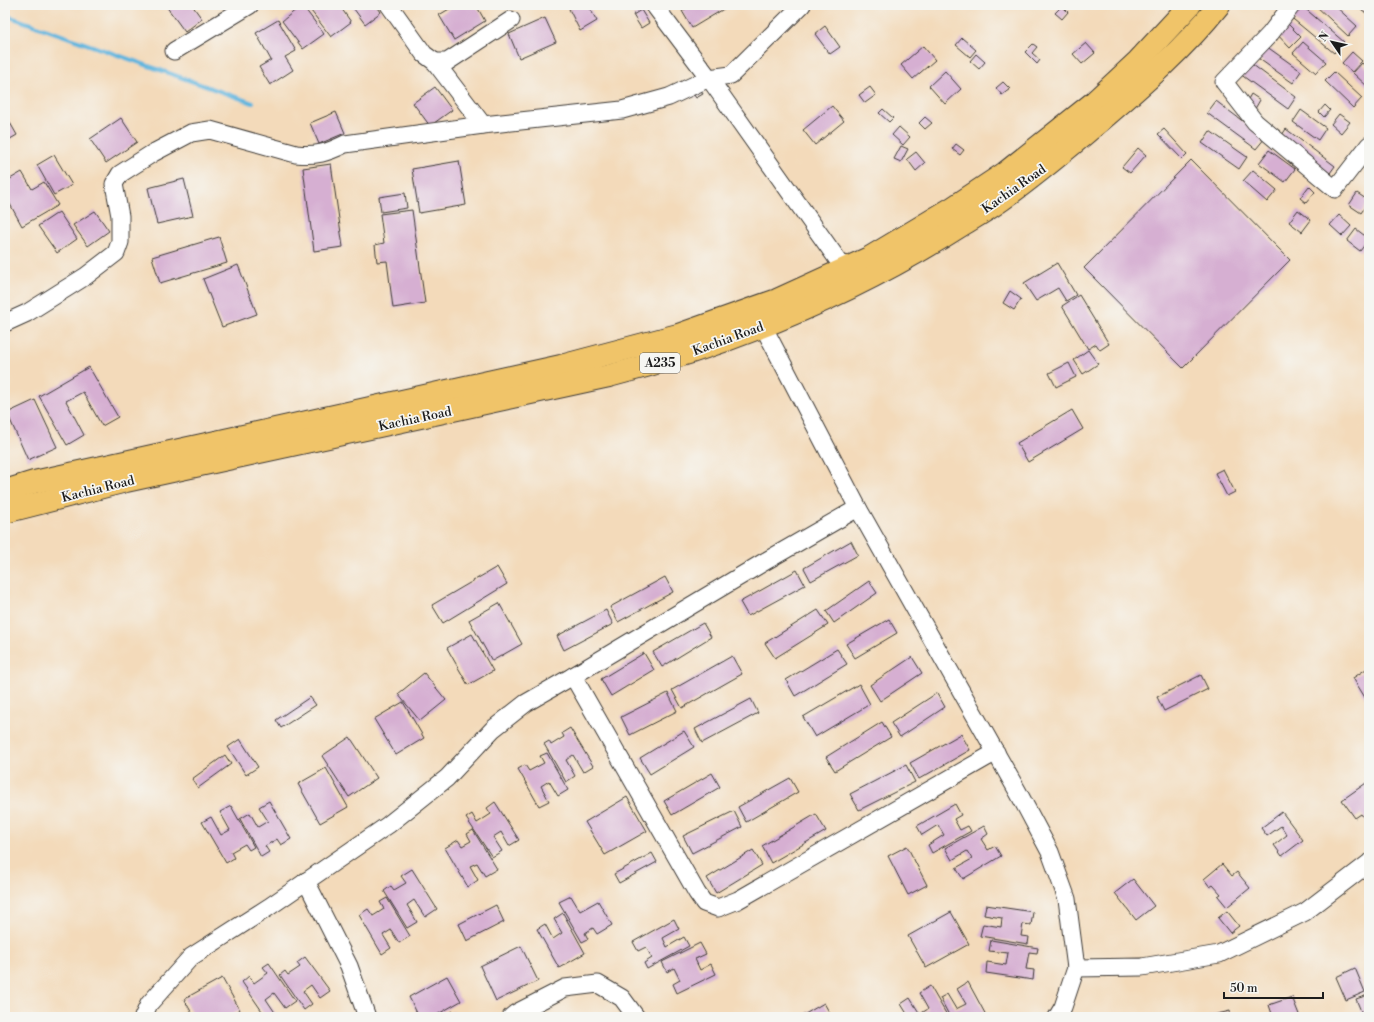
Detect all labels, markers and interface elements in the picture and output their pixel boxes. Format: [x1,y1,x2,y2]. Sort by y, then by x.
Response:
north arrow [1312,22,1352,62]
text: N [1316,29,1333,44]
street label: Kachia Road [979,161,1050,217]
street label: Kachia Road [690,319,766,359]
road number: A235 [640,353,680,373]
street label: Kachia Road [377,403,454,435]
street label: Kachia Road [60,472,137,506]
scale bar [1224,974,1323,1000]
text: 50 m [1230,981,1258,996]

